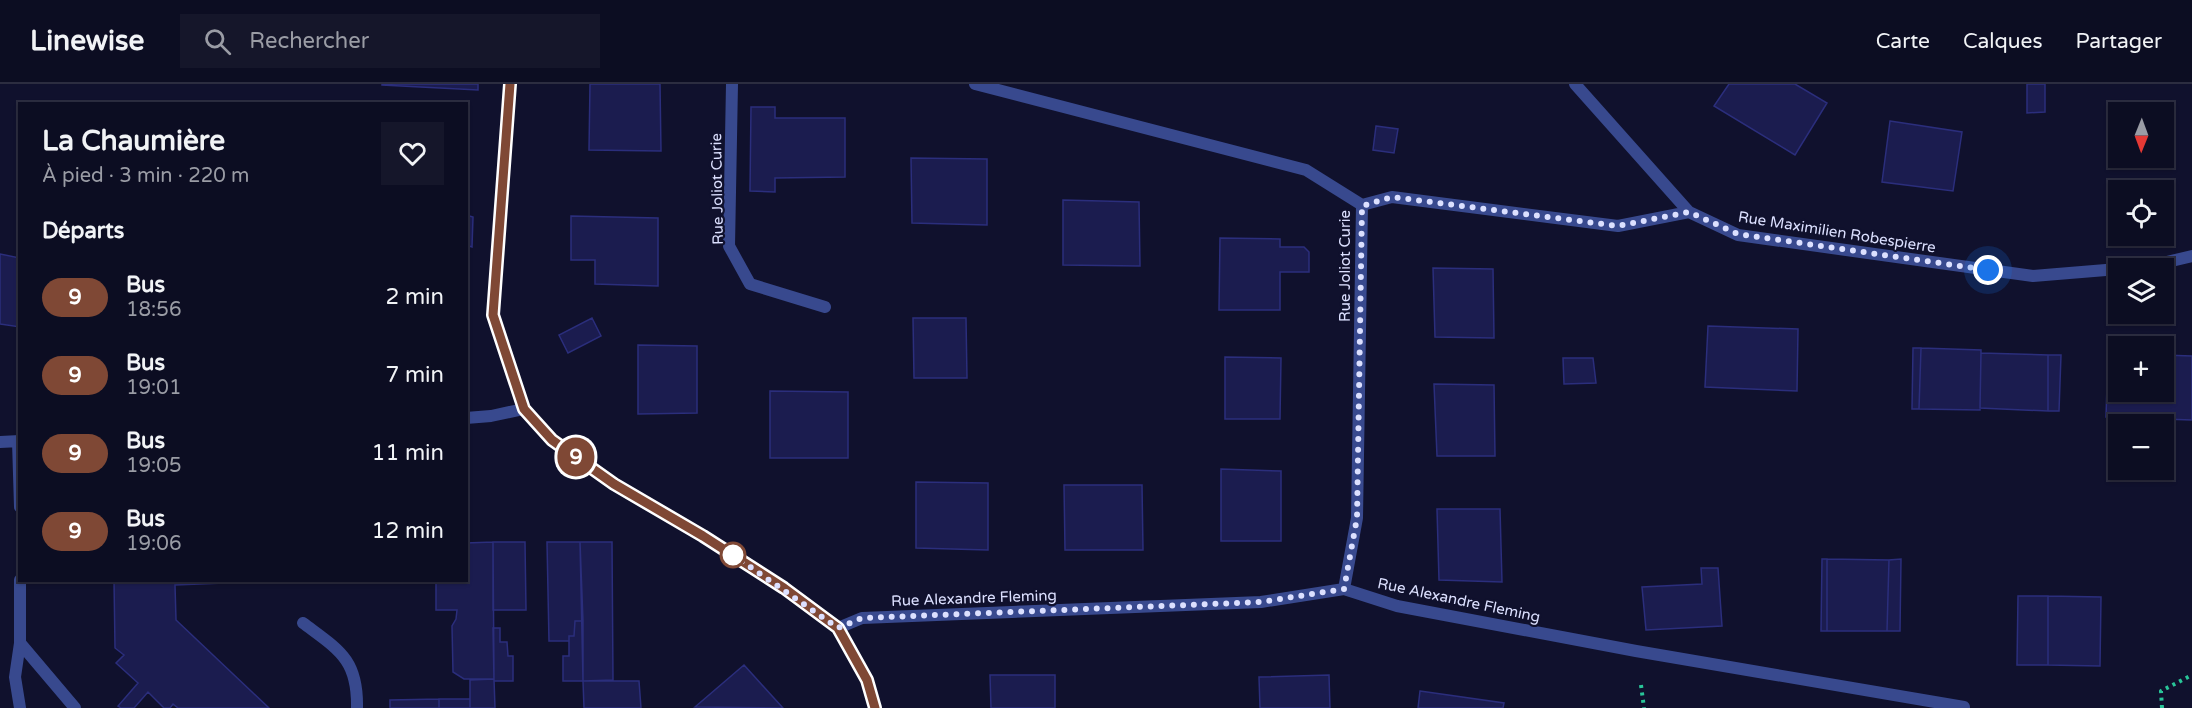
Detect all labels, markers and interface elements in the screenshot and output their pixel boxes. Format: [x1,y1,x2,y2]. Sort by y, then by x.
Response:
search box [180,14,600,68]
text: Linewise [30,24,144,58]
icon: search [201,25,234,58]
text: Rechercher [249,28,369,54]
text: Carte [1876,29,1930,54]
text: Calques [1963,29,2043,54]
text: Partager [2076,29,2162,54]
north arrow [2108,102,2174,168]
map controls [2108,102,2174,480]
button: heart [381,122,444,185]
text: La Chaumière [42,124,225,158]
street label: Rue Joliot Curie [707,133,727,245]
text: À pied · 3 min · 220 m [42,164,249,188]
button: locate [2108,180,2174,246]
street label: Rue Maximilien Robespierre [1737,207,1937,257]
street label: Rue Joliot Curie [1336,210,1354,322]
text: Départs [42,218,124,244]
your location [1973,255,2003,285]
button: layers [2108,258,2174,324]
text: Bus [126,272,165,298]
text: 2 min [385,284,444,310]
text: 9 [68,285,82,310]
text: 18:56 [126,298,181,322]
button: + [2108,336,2174,402]
text: Bus [126,350,165,376]
text: 7 min [385,362,444,388]
text: 9 [68,363,82,388]
text: 19:01 [126,376,181,400]
button: − [2108,414,2174,480]
text: Bus [126,428,165,454]
line badge: 9 [556,438,596,476]
text: 11 min [372,440,444,466]
text: 9 [68,441,82,466]
text: 9 [569,445,583,470]
text: 19:05 [126,454,181,478]
text: Bus [126,506,165,532]
text: 12 min [372,518,444,544]
text: 9 [68,519,82,544]
text: 19:06 [126,532,181,556]
unlabelled marker [720,542,746,568]
street label: Rue Alexandre Fleming [1376,574,1542,626]
street label: Rue Alexandre Fleming [891,586,1057,610]

